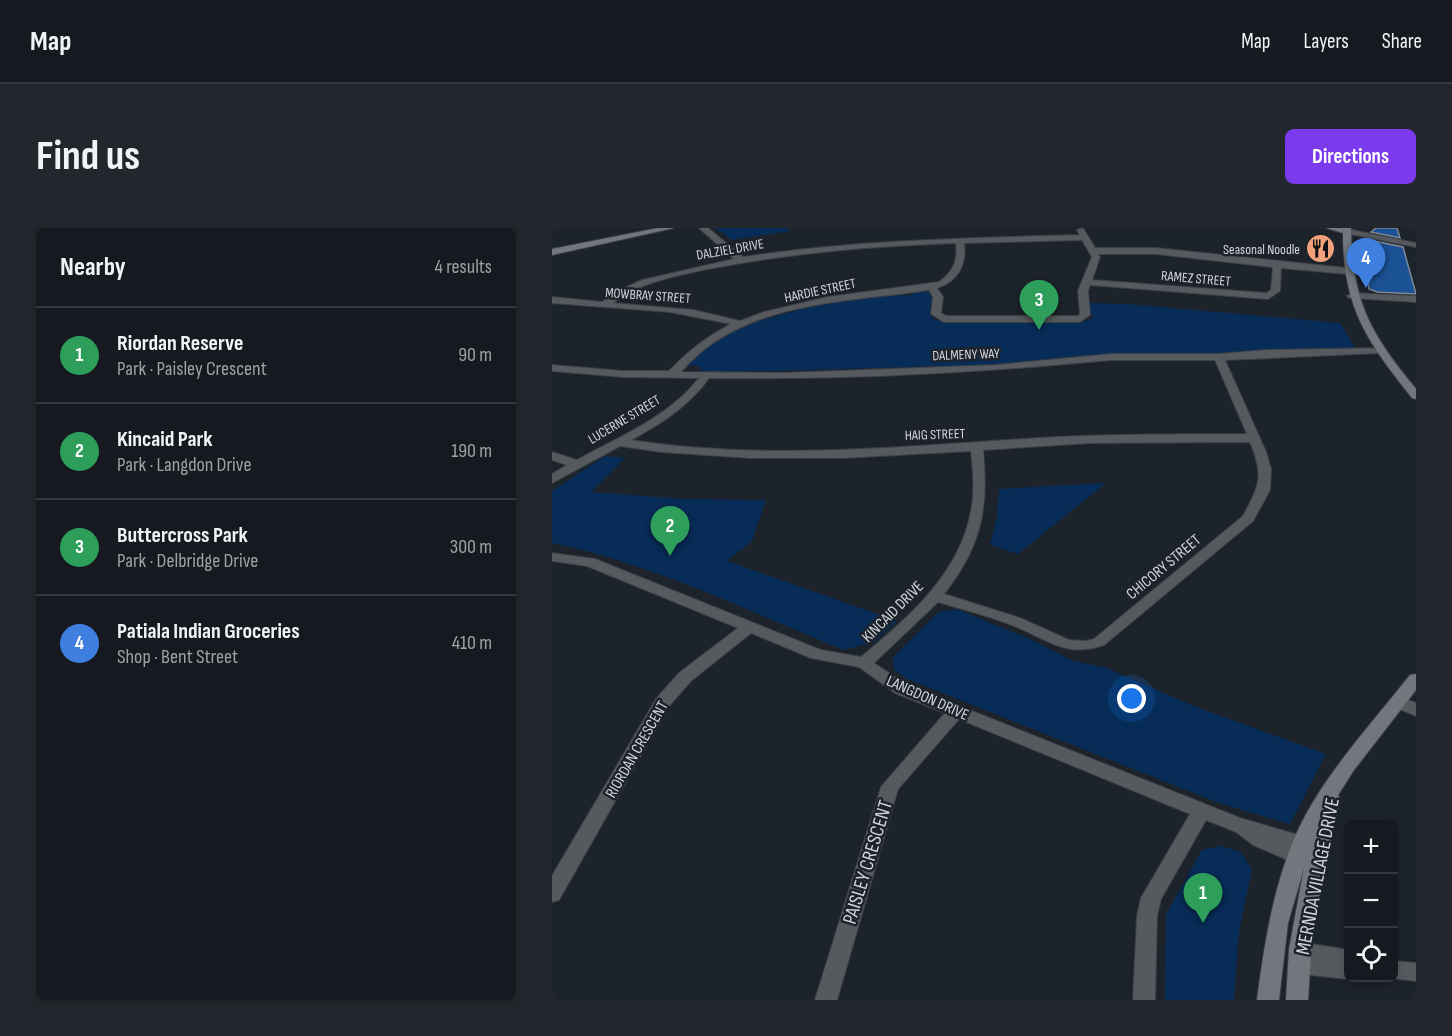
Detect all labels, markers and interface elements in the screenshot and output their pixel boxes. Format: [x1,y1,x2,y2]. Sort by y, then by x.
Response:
text: Map [30,25,71,58]
text: Map [1241,29,1270,54]
text: Layers [1303,29,1349,54]
text: Share [1382,29,1422,54]
button: Directions [1285,129,1416,184]
text: Find us [36,131,140,182]
restaurant icon: Seasonal Noodle [1305,233,1337,265]
street label: DALZIEL DRIVE [695,235,765,264]
pin: 4 [1346,238,1386,288]
place label: Seasonal Noodle [1223,241,1300,258]
text: Nearby [60,252,126,283]
text: 4 results [435,255,492,279]
street label: RAMEZ STREET [1160,267,1232,290]
street label: HARDIE STREET [783,275,858,306]
pin: 3 [1020,280,1058,330]
street label: MOWBRAY STREET [605,284,692,307]
text: Riordan Reserve [117,330,243,357]
text: 1 [76,343,83,367]
text: 90 m [458,343,492,367]
street label: DALMENY WAY [932,345,1000,364]
text: Park · Paisley Crescent [117,357,267,381]
street label: LUCERNE STREET [585,391,664,448]
street label: HAIG STREET [905,425,966,444]
text: Kincaid Park [117,426,212,453]
text: 2 [75,439,84,463]
text: 190 m [451,439,492,463]
text: Park · Langdon Drive [117,453,251,477]
pin: 2 [650,506,690,556]
text: Buttercross Park [117,522,248,549]
street label: CHICORY STREET [1123,530,1205,604]
text: 3 [75,535,84,559]
text: 300 m [450,535,492,559]
text: Park · Delbridge Drive [117,549,258,573]
street label: KINCAID DRIVE [858,577,928,647]
text: Patiala Indian Groceries [117,618,300,645]
text: 4 [75,631,84,655]
text: 410 m [452,631,492,655]
text: Shop · Bent Street [117,645,238,669]
street label: LANGDON DRIVE [883,672,971,725]
your location [1117,684,1146,713]
street label: RIORDAN CRESCENT [602,698,673,802]
street label: MERNDA VILLAGE DRIVE [1291,796,1345,957]
street label: PAISLEY CRESCENT [838,797,898,927]
map controls [1344,820,1398,982]
button: + [1344,820,1398,874]
pin: 1 [1184,874,1222,923]
button: − [1344,874,1398,928]
button: locate [1344,928,1398,982]

